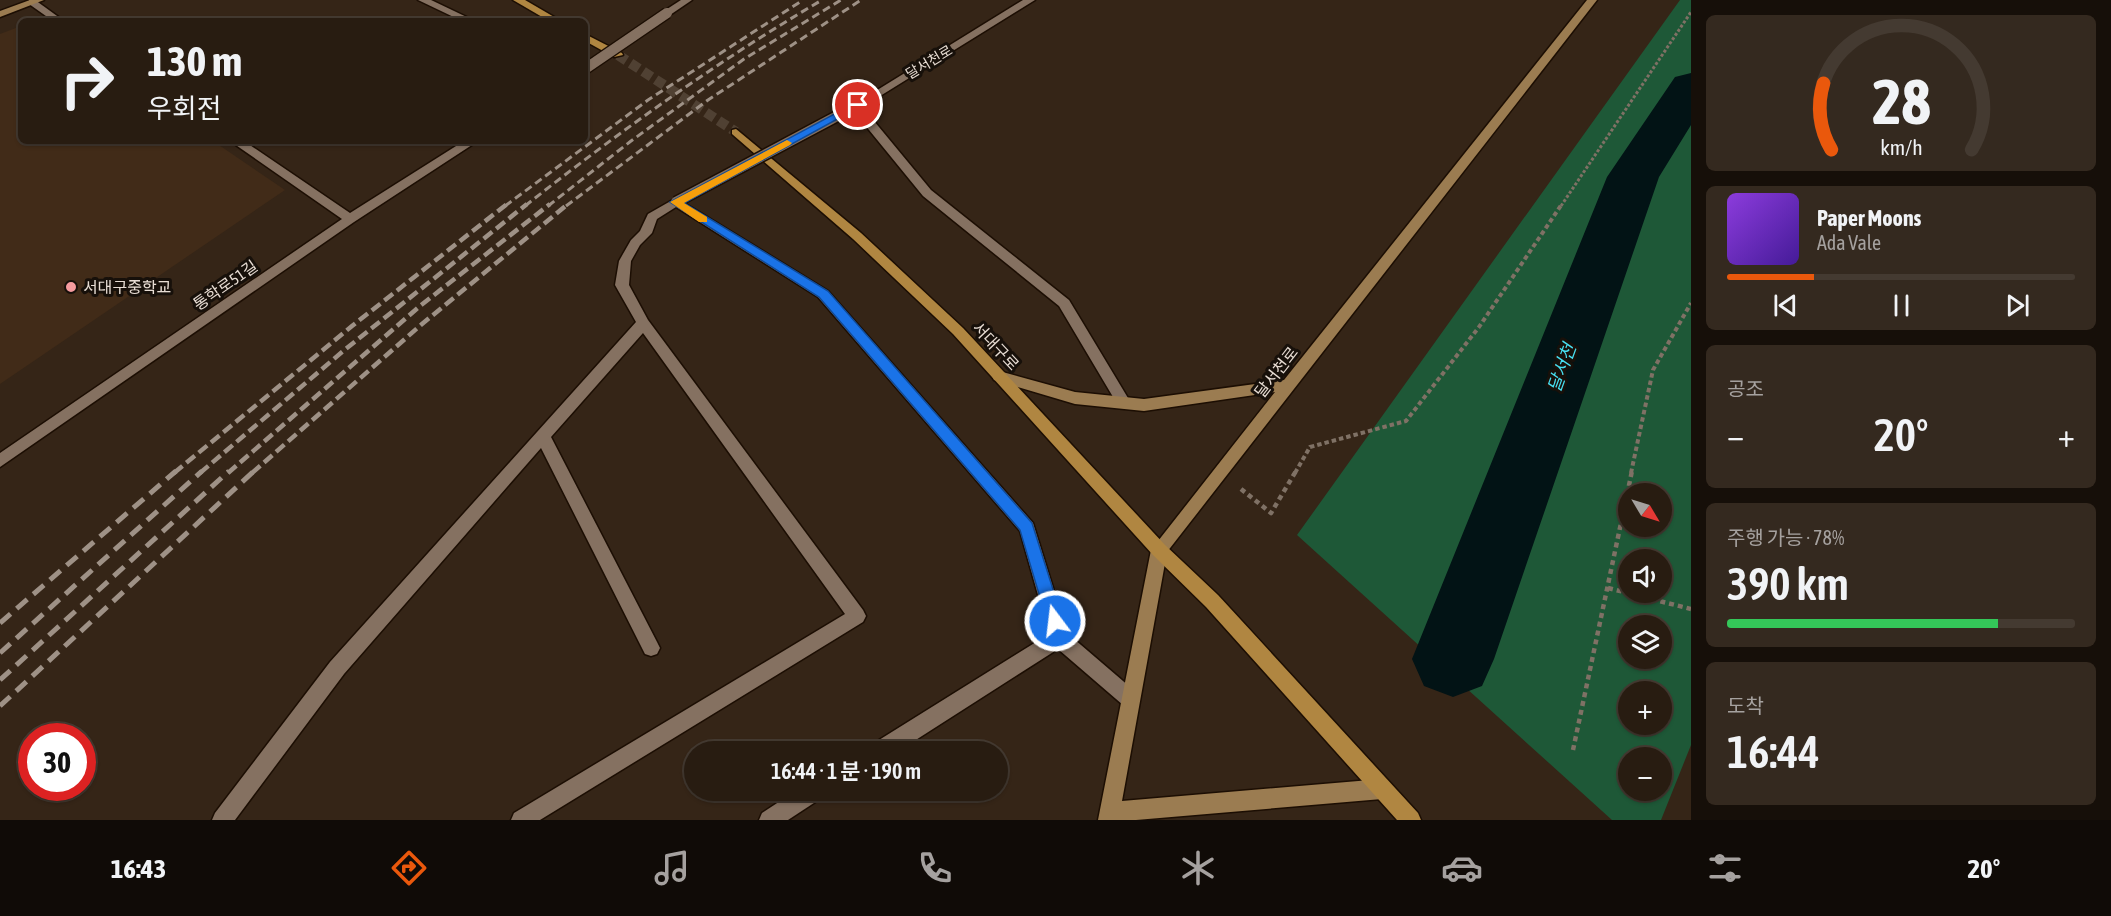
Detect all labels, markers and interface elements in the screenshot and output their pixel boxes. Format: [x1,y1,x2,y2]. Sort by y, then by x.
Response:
text: 130 m [147,37,242,85]
icon: right [48,42,126,120]
street label: 달서천로 [903,42,955,82]
text: 28 [1872,66,1930,137]
pin [832,79,883,130]
icon: arrive [841,88,874,121]
text: 우회전 [147,93,222,124]
text: km/h [1880,135,1922,160]
text: Paper Moons [1817,205,1921,231]
text: Ada Vale [1817,231,1881,254]
street label: 통학로51길 [190,256,260,314]
place label: 서대구중학교 [83,278,171,296]
marker: 서대구중학교 [64,280,78,294]
icon: previous [1769,289,1802,322]
icon: pause [1885,289,1918,322]
icon: next [2001,289,2034,322]
street label: 서대구로 [969,318,1023,374]
water label: 달서천 [1543,339,1581,395]
street label: 달서천로 [1251,343,1301,401]
text: 공조 [1727,377,1764,400]
text: 20° [1874,409,1928,461]
text: − [1727,416,1744,454]
text: + [2058,416,2075,454]
north arrow [1618,483,1672,537]
map controls [1618,483,1672,801]
text: 주행 가능 · 78% [1727,526,1844,549]
button: sound [1618,549,1672,603]
text: 390 km [1727,558,1849,610]
position arrow [1023,589,1087,653]
button: layers [1618,615,1672,669]
button: + [1618,681,1672,735]
text: 도착 [1727,694,1764,717]
speed limit sign: 30 [18,723,96,801]
text: 16:44 [1727,726,1820,778]
button: − [1618,747,1672,801]
text: 16:44 · 1 분 · 190 m [771,758,921,784]
icon: directions [388,847,430,889]
icon: music [651,847,693,889]
icon: phone [914,847,956,889]
icon: climate [1177,847,1219,889]
icon: car [1441,847,1483,889]
icon: filters [1704,847,1746,889]
text: 16:43 [111,853,166,884]
text: 20° [1967,853,2000,884]

